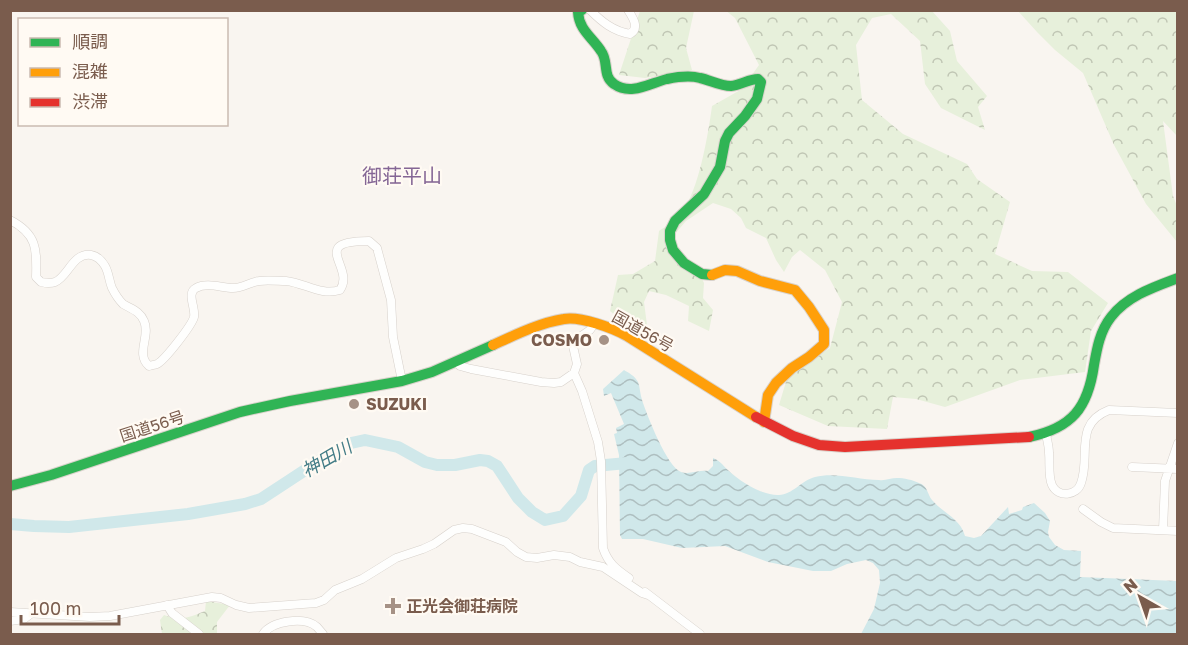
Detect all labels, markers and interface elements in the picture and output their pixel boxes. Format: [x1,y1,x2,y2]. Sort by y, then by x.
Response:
legend [18,18,228,126]
text: 順調 [72,30,108,52]
text: 混雑 [72,60,108,82]
text: 渋滞 [72,90,108,112]
district label: 御荘平山 [362,163,442,187]
street label: 国道56号 [609,306,677,356]
place label: COSMO [531,330,592,350]
marker: COSMO [597,333,611,347]
place label: SUZUKI [366,394,427,414]
marker: SUZUKI [347,397,361,411]
street label: 国道56号 [117,406,187,446]
water label: 神田川 [298,434,357,481]
north arrow [1110,567,1170,627]
text: N [1119,574,1141,597]
scale bar [21,588,118,626]
place label: 正光会御荘病院 [406,596,518,616]
text: 100 m [30,597,81,619]
marker: 正光会御荘病院 [384,597,402,615]

